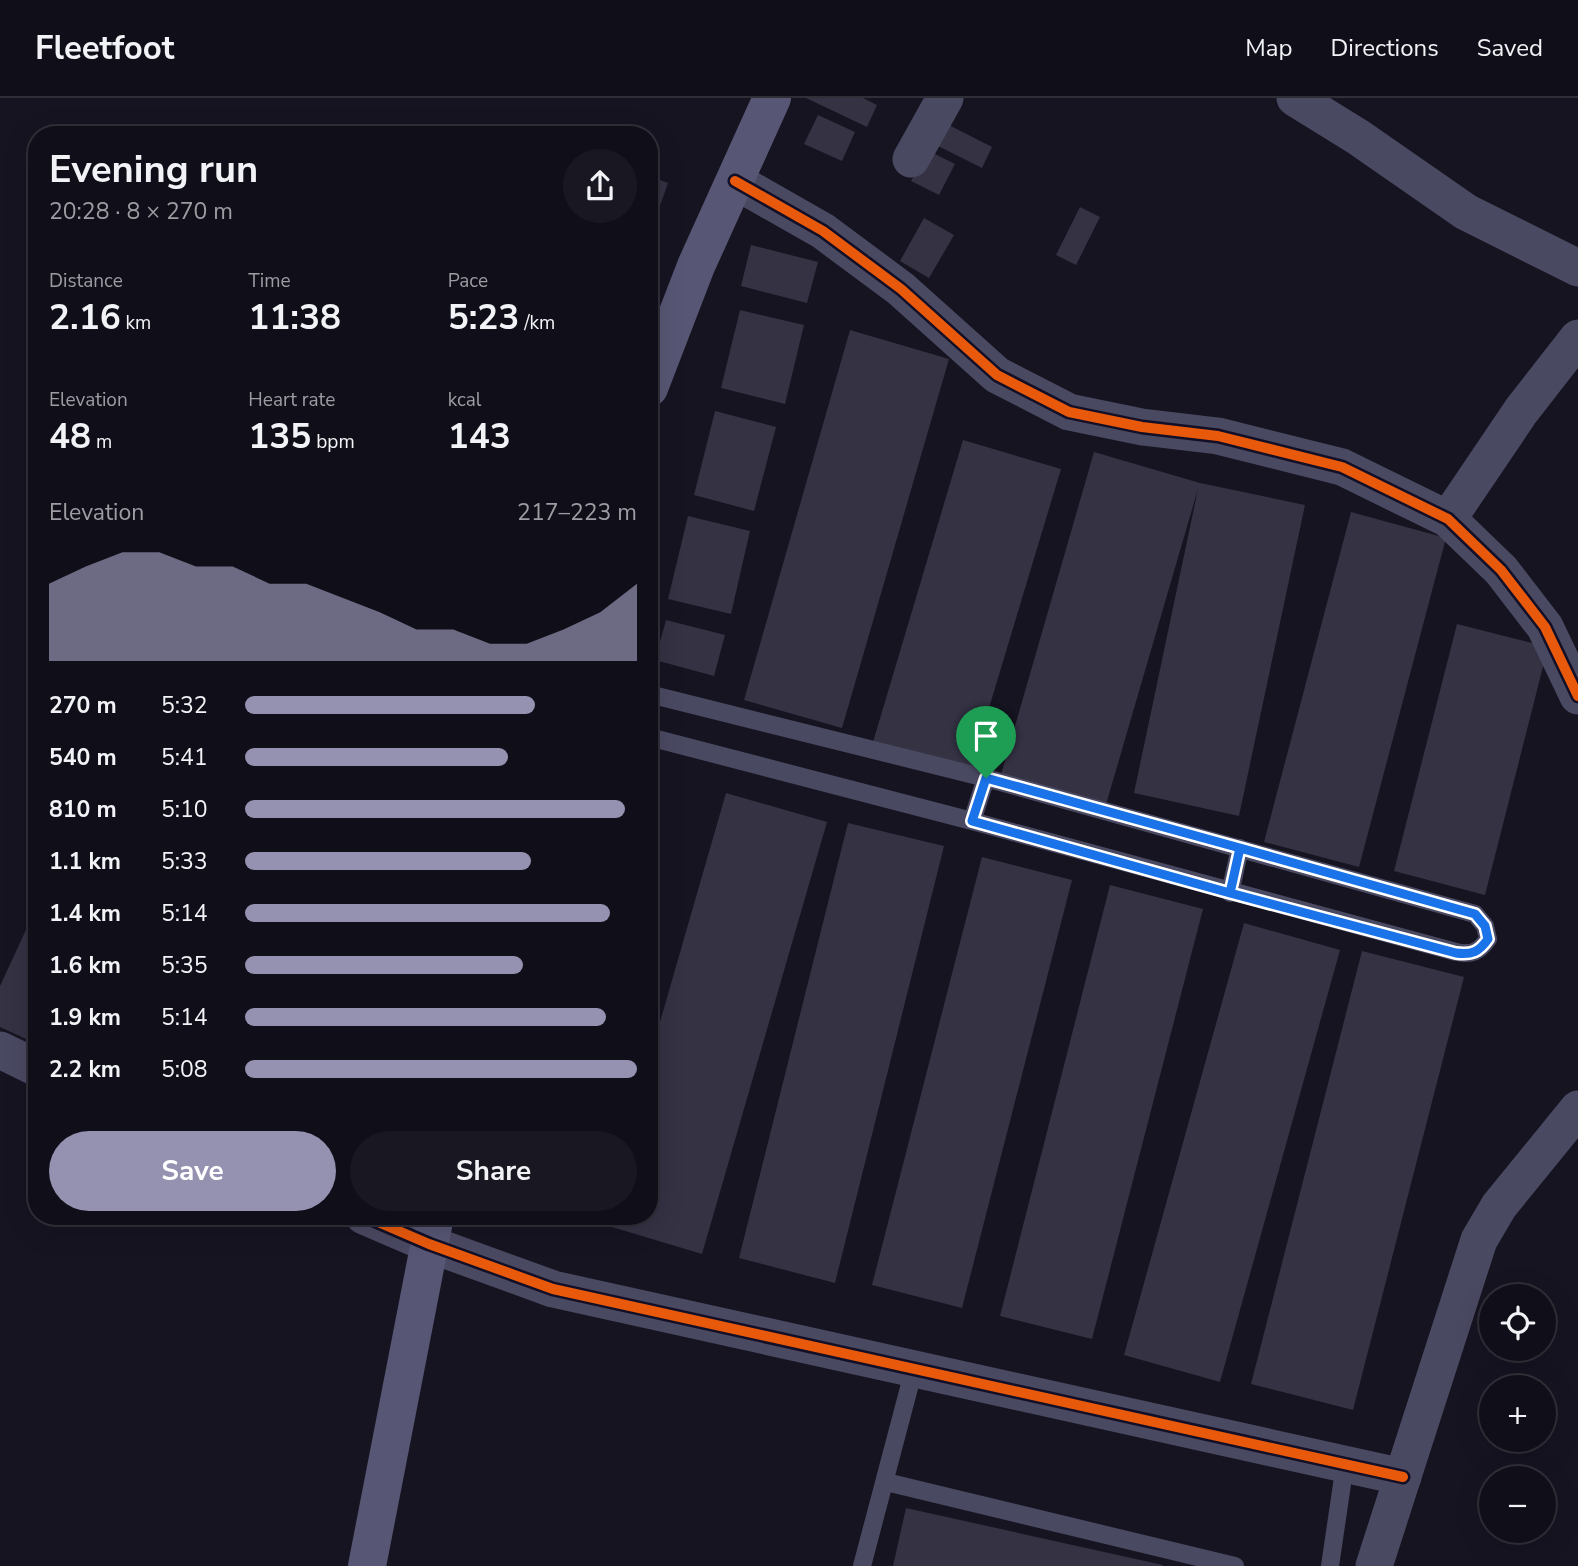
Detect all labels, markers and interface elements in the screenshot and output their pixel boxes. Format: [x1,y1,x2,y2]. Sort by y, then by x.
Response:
text: Fleetfoot [35,26,174,71]
text: Map [1245,32,1292,64]
text: Directions [1330,32,1439,64]
text: Saved [1477,32,1543,64]
text: Evening run [49,144,258,195]
button: share [563,149,637,223]
text: 20:28 · 8 × 270 m [49,196,233,227]
text: Distance [49,268,123,294]
text: Time [248,268,291,294]
text: Pace [448,268,488,294]
text: 2.16 [49,294,121,341]
text: 11:38 [248,294,341,341]
text: 5:23 [448,294,519,341]
text: km [121,310,151,336]
text: /km [519,310,555,336]
text: Elevation [49,387,128,413]
text: Heart rate [248,387,335,413]
text: kcal [448,387,481,413]
text: 48 [49,413,91,460]
text: 135 [248,413,311,460]
text: 143 [448,413,511,460]
text: m [91,429,112,455]
text: bpm [311,429,355,455]
text: Elevation [49,497,144,528]
text: 217–223 m [517,497,637,528]
text: 270 m [49,690,117,721]
text: 5:32 [161,690,208,721]
pin [956,706,1016,778]
icon: arrive [967,717,1005,755]
text: 540 m [49,742,117,773]
text: 5:41 [161,742,208,773]
text: 810 m [49,794,117,825]
text: 5:10 [161,794,208,825]
text: 1.1 km [49,846,121,877]
text: 5:33 [161,846,208,877]
text: 1.4 km [49,898,121,929]
text: 5:14 [161,898,208,929]
text: 1.6 km [49,950,121,981]
text: 5:35 [161,950,208,981]
text: 1.9 km [49,1002,121,1033]
text: 5:14 [161,1002,208,1033]
text: 2.2 km [49,1054,121,1085]
text: 5:08 [161,1054,208,1085]
button: Save [49,1131,336,1211]
button: Share [350,1131,637,1211]
map controls [1479,1284,1556,1543]
button: locate [1479,1284,1556,1361]
button: + [1479,1375,1556,1452]
button: − [1479,1466,1556,1543]

